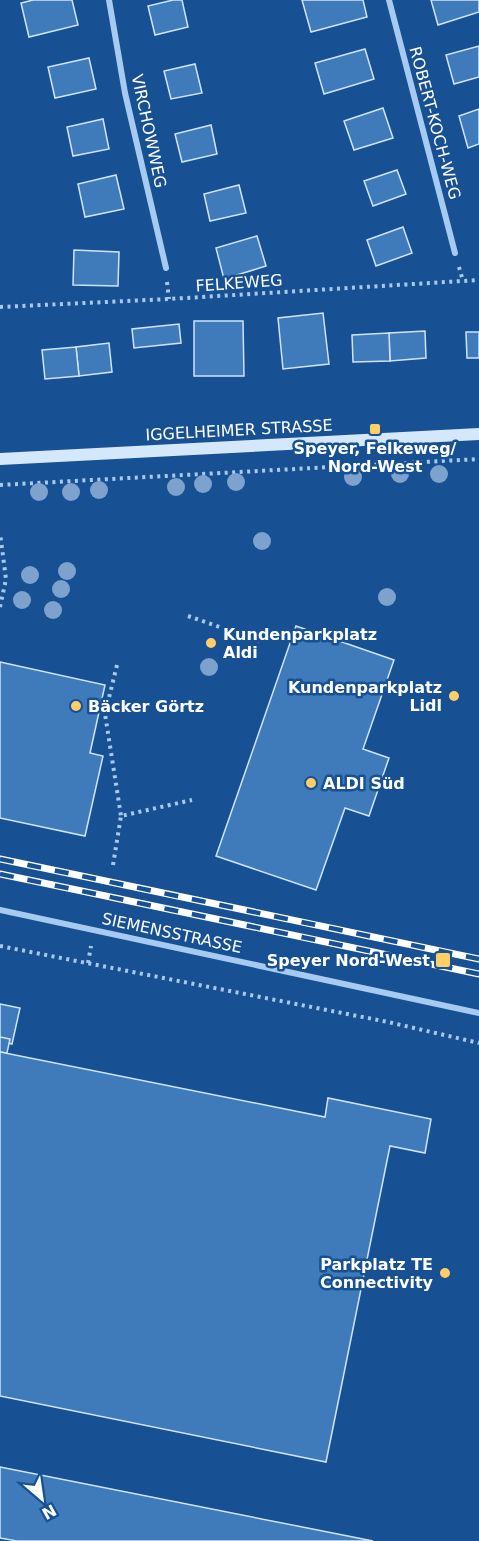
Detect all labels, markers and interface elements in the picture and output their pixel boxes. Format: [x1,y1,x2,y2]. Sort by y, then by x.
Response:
street label: ROBERT-KOCH-WEG [405,44,465,202]
street label: VIRCHOWWEG [128,72,170,190]
street label: FELKEWEG [195,270,283,296]
street label: IGGELHEIMER STRASSE [145,416,333,444]
marker: Speyer, Felkeweg/ Nord-West [368,422,382,436]
place label: Speyer, Felkeweg/ Nord-West [294,439,457,476]
place label: Kundenparkplatz Aldi [223,625,377,662]
marker: Kundenparkplatz Aldi [204,636,218,650]
place label: Kundenparkplatz Lidl [288,678,442,715]
marker: Kundenparkplatz Lidl [447,689,461,703]
place label: Bäcker Görtz [88,697,204,716]
marker: Bäcker Görtz [69,699,83,713]
place label: ALDI Süd [323,774,405,793]
marker: ALDI Süd [304,776,318,790]
street label: SIEMENSSTRASSE [100,909,244,957]
place label: Speyer Nord-West [267,951,430,970]
marker: Speyer Nord-West [434,951,452,969]
place label: Parkplatz TE Connectivity [320,1255,434,1292]
marker: Parkplatz TE Connectivity [438,1266,452,1280]
north arrow [12,1469,72,1529]
text: N [39,1500,59,1523]

